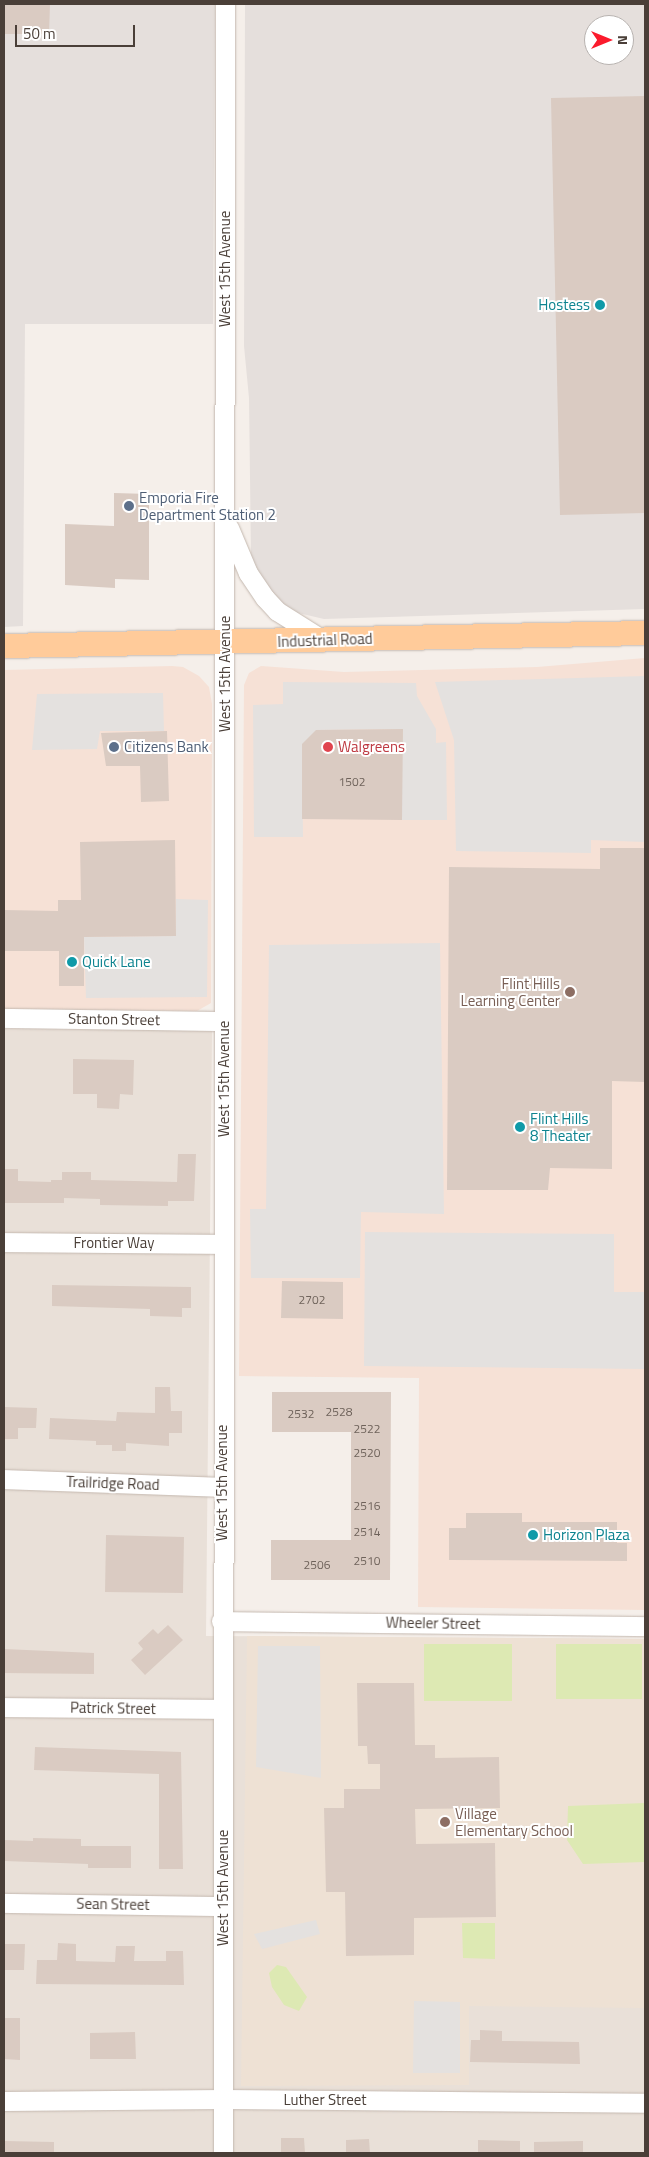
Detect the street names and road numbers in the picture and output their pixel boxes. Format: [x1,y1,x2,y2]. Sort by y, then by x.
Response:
street label: West 15th Avenue [216,211,234,327]
street label: West 15th Avenue [216,616,234,732]
street label: Industrial Road [277,629,373,651]
street label: Stanton Street [68,1009,160,1029]
street label: West 15th Avenue [215,1021,233,1137]
street label: Frontier Way [74,1234,154,1252]
street label: West 15th Avenue [213,1425,231,1541]
street label: Trailridge Road [66,1472,160,1494]
street label: Wheeler Street [386,1613,480,1633]
street label: Patrick Street [70,1698,156,1718]
street label: West 15th Avenue [214,1830,232,1946]
street label: Sean Street [76,1894,150,1914]
street label: Luther Street [283,2091,367,2109]

